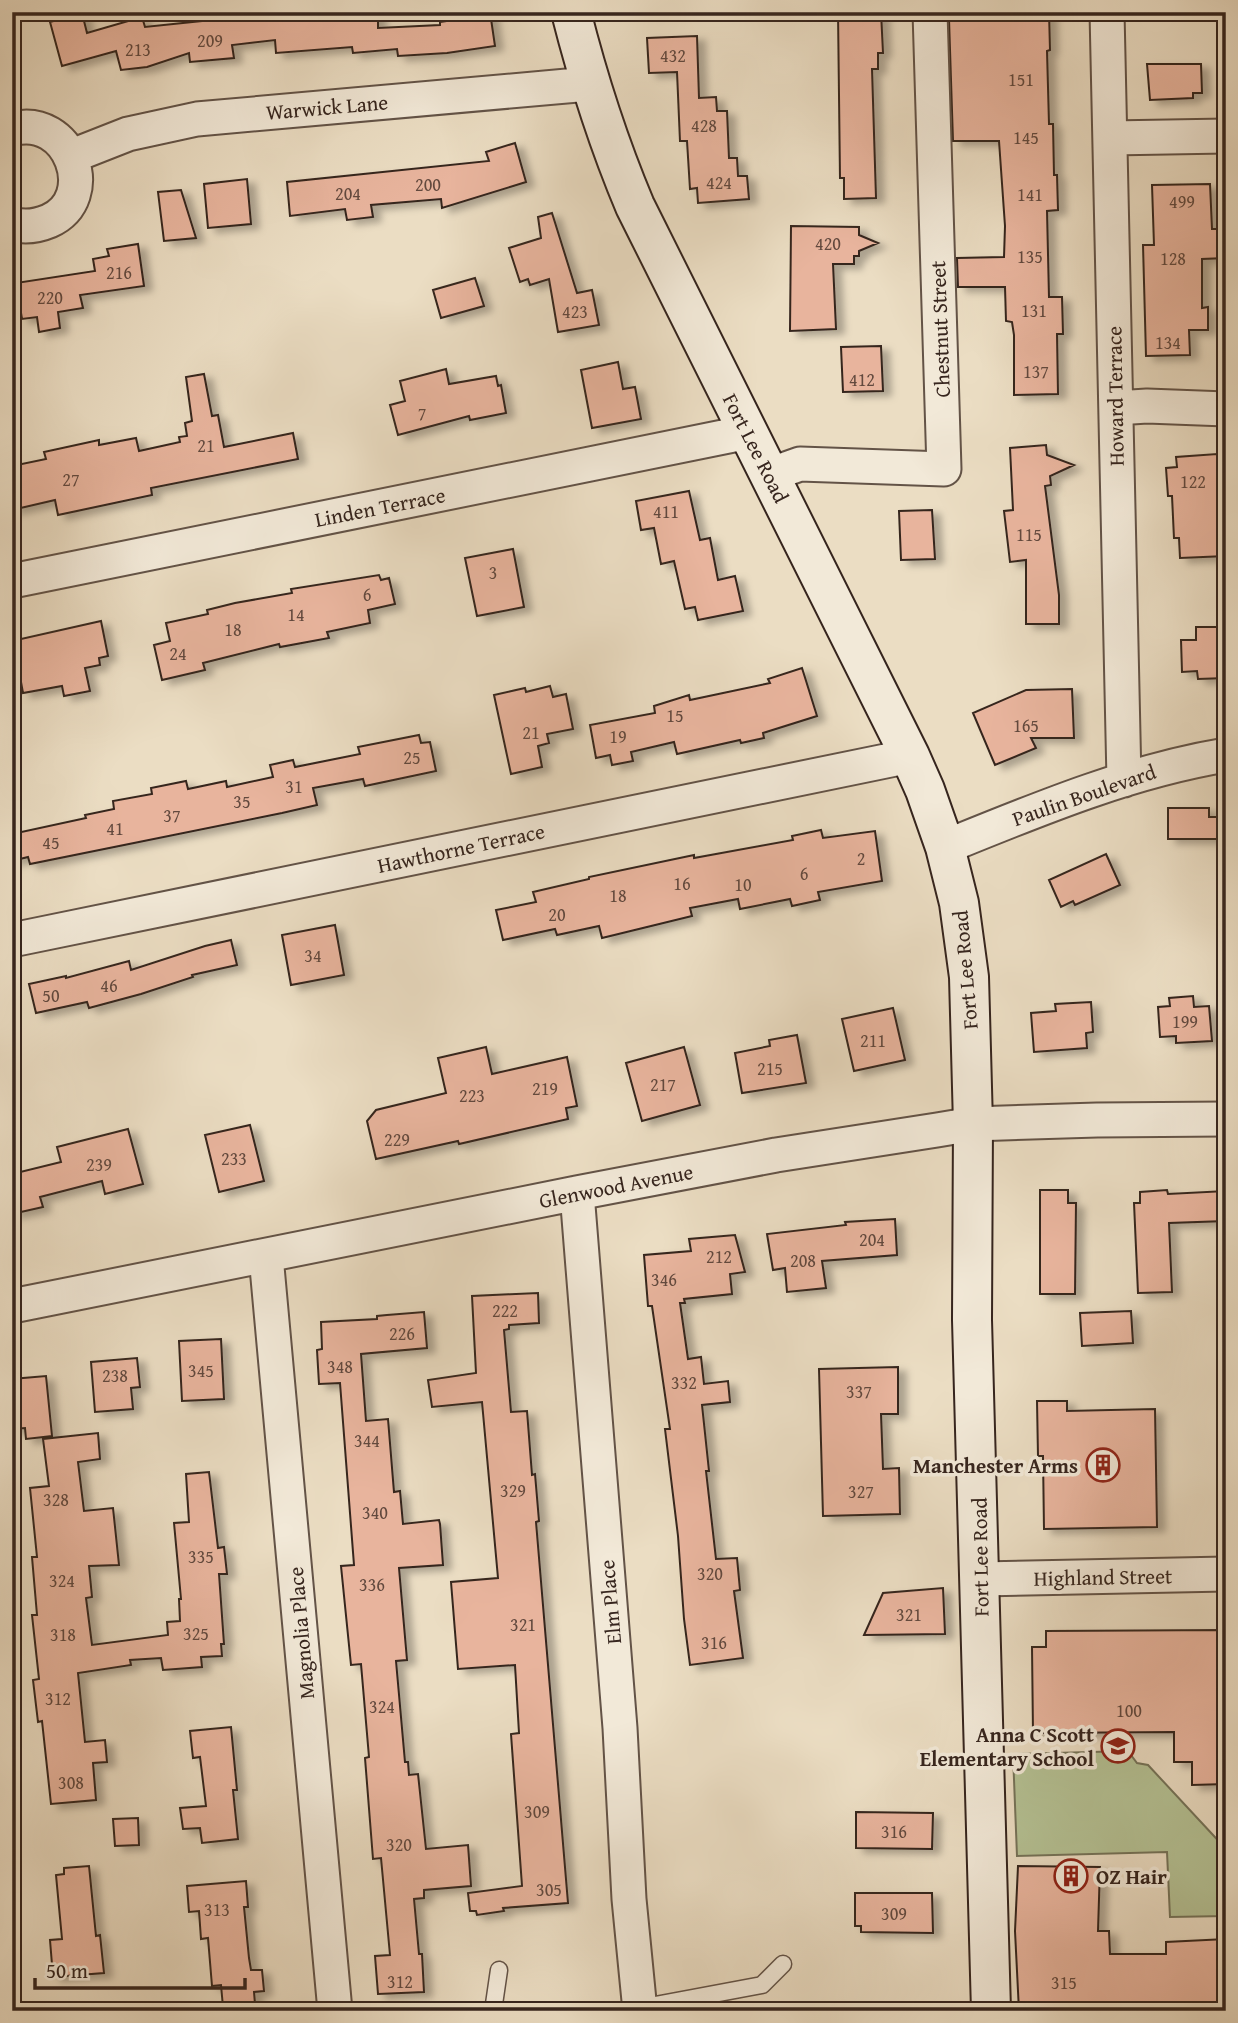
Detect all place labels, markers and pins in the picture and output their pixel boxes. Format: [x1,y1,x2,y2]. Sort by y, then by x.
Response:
building icon: Manchester Arms [1084,1446,1122,1484]
place label: Manchester Arms [913,1450,1078,1481]
place label: Anna C Scott Elementary School [920,1719,1094,1774]
school or university icon: Anna C Scott Elementary School [1099,1727,1137,1765]
building icon: OZ Hair [1052,1857,1090,1895]
place label: OZ Hair [1096,1861,1167,1892]

